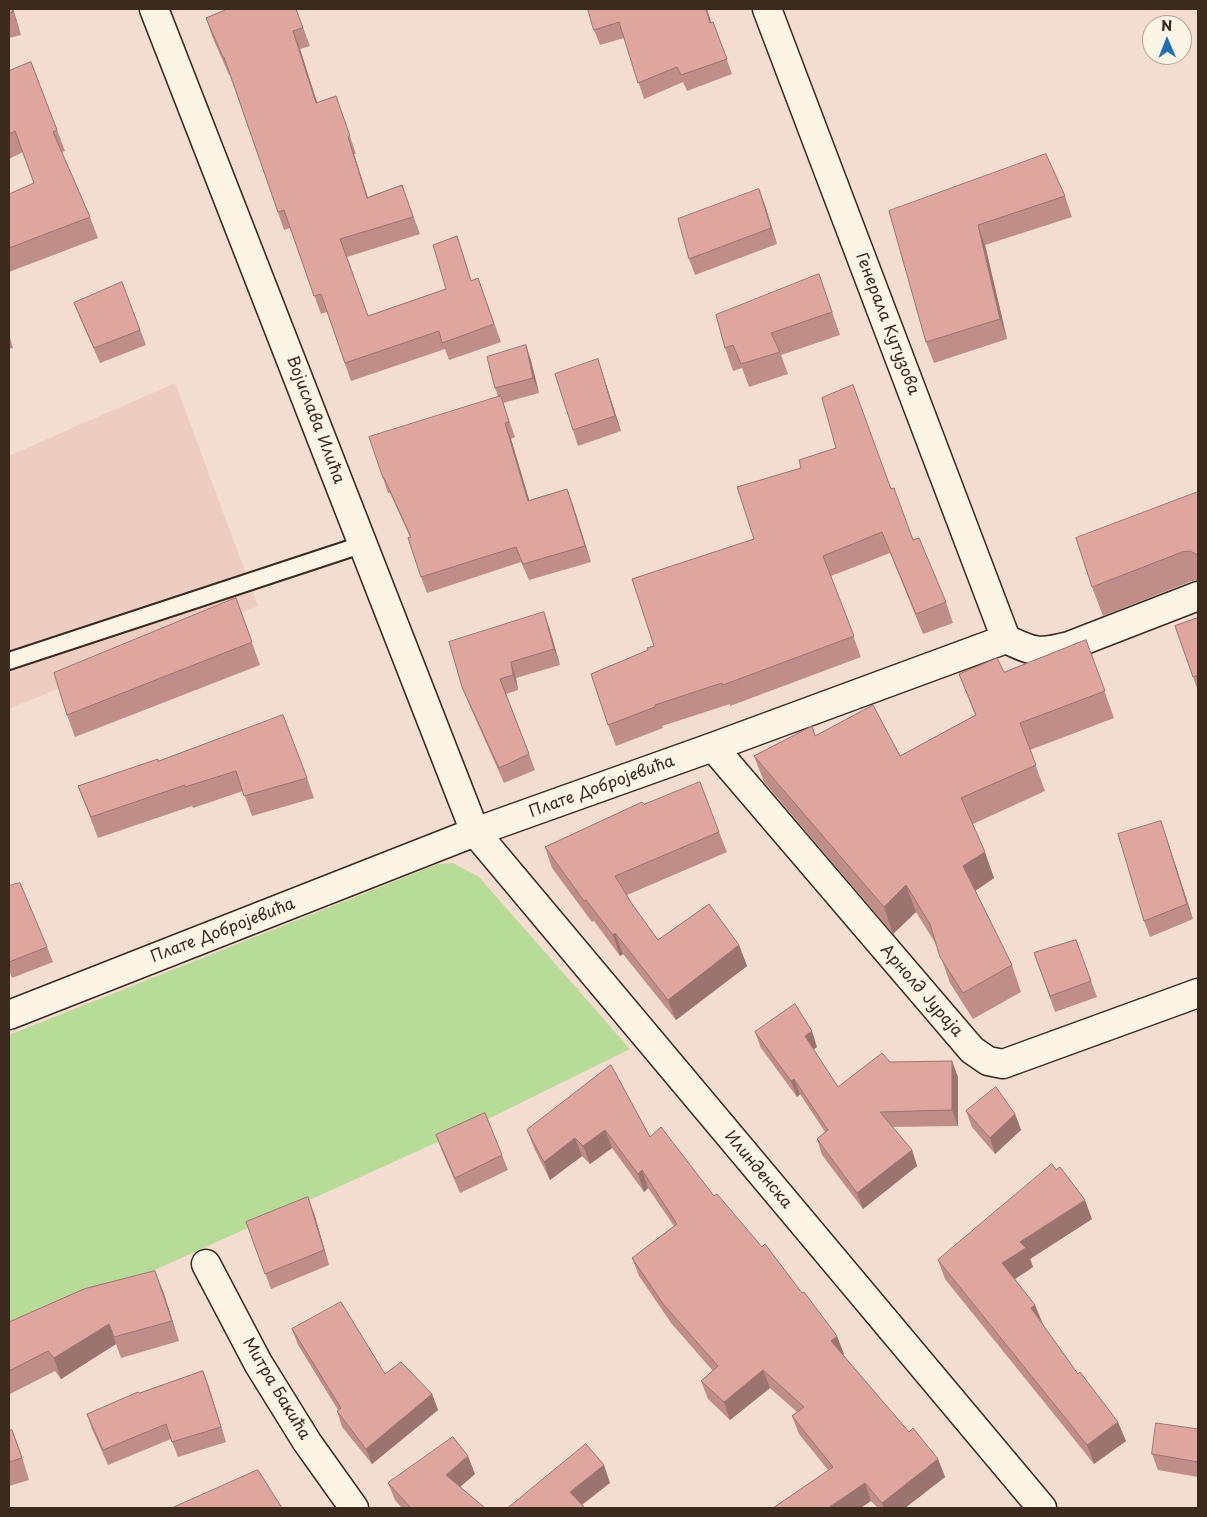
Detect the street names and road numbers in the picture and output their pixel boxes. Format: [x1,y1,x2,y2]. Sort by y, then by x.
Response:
street label: Генерала Кутузова [851,250,923,398]
street label: Војислава Илића [282,353,348,487]
street label: Плате Добројевића [527,752,677,822]
street label: Плате Добројевића [148,895,298,967]
street label: Арнолд Јураја [876,941,966,1041]
street label: Илинденска [720,1127,796,1213]
street label: Митра Бакића [238,1335,314,1443]

